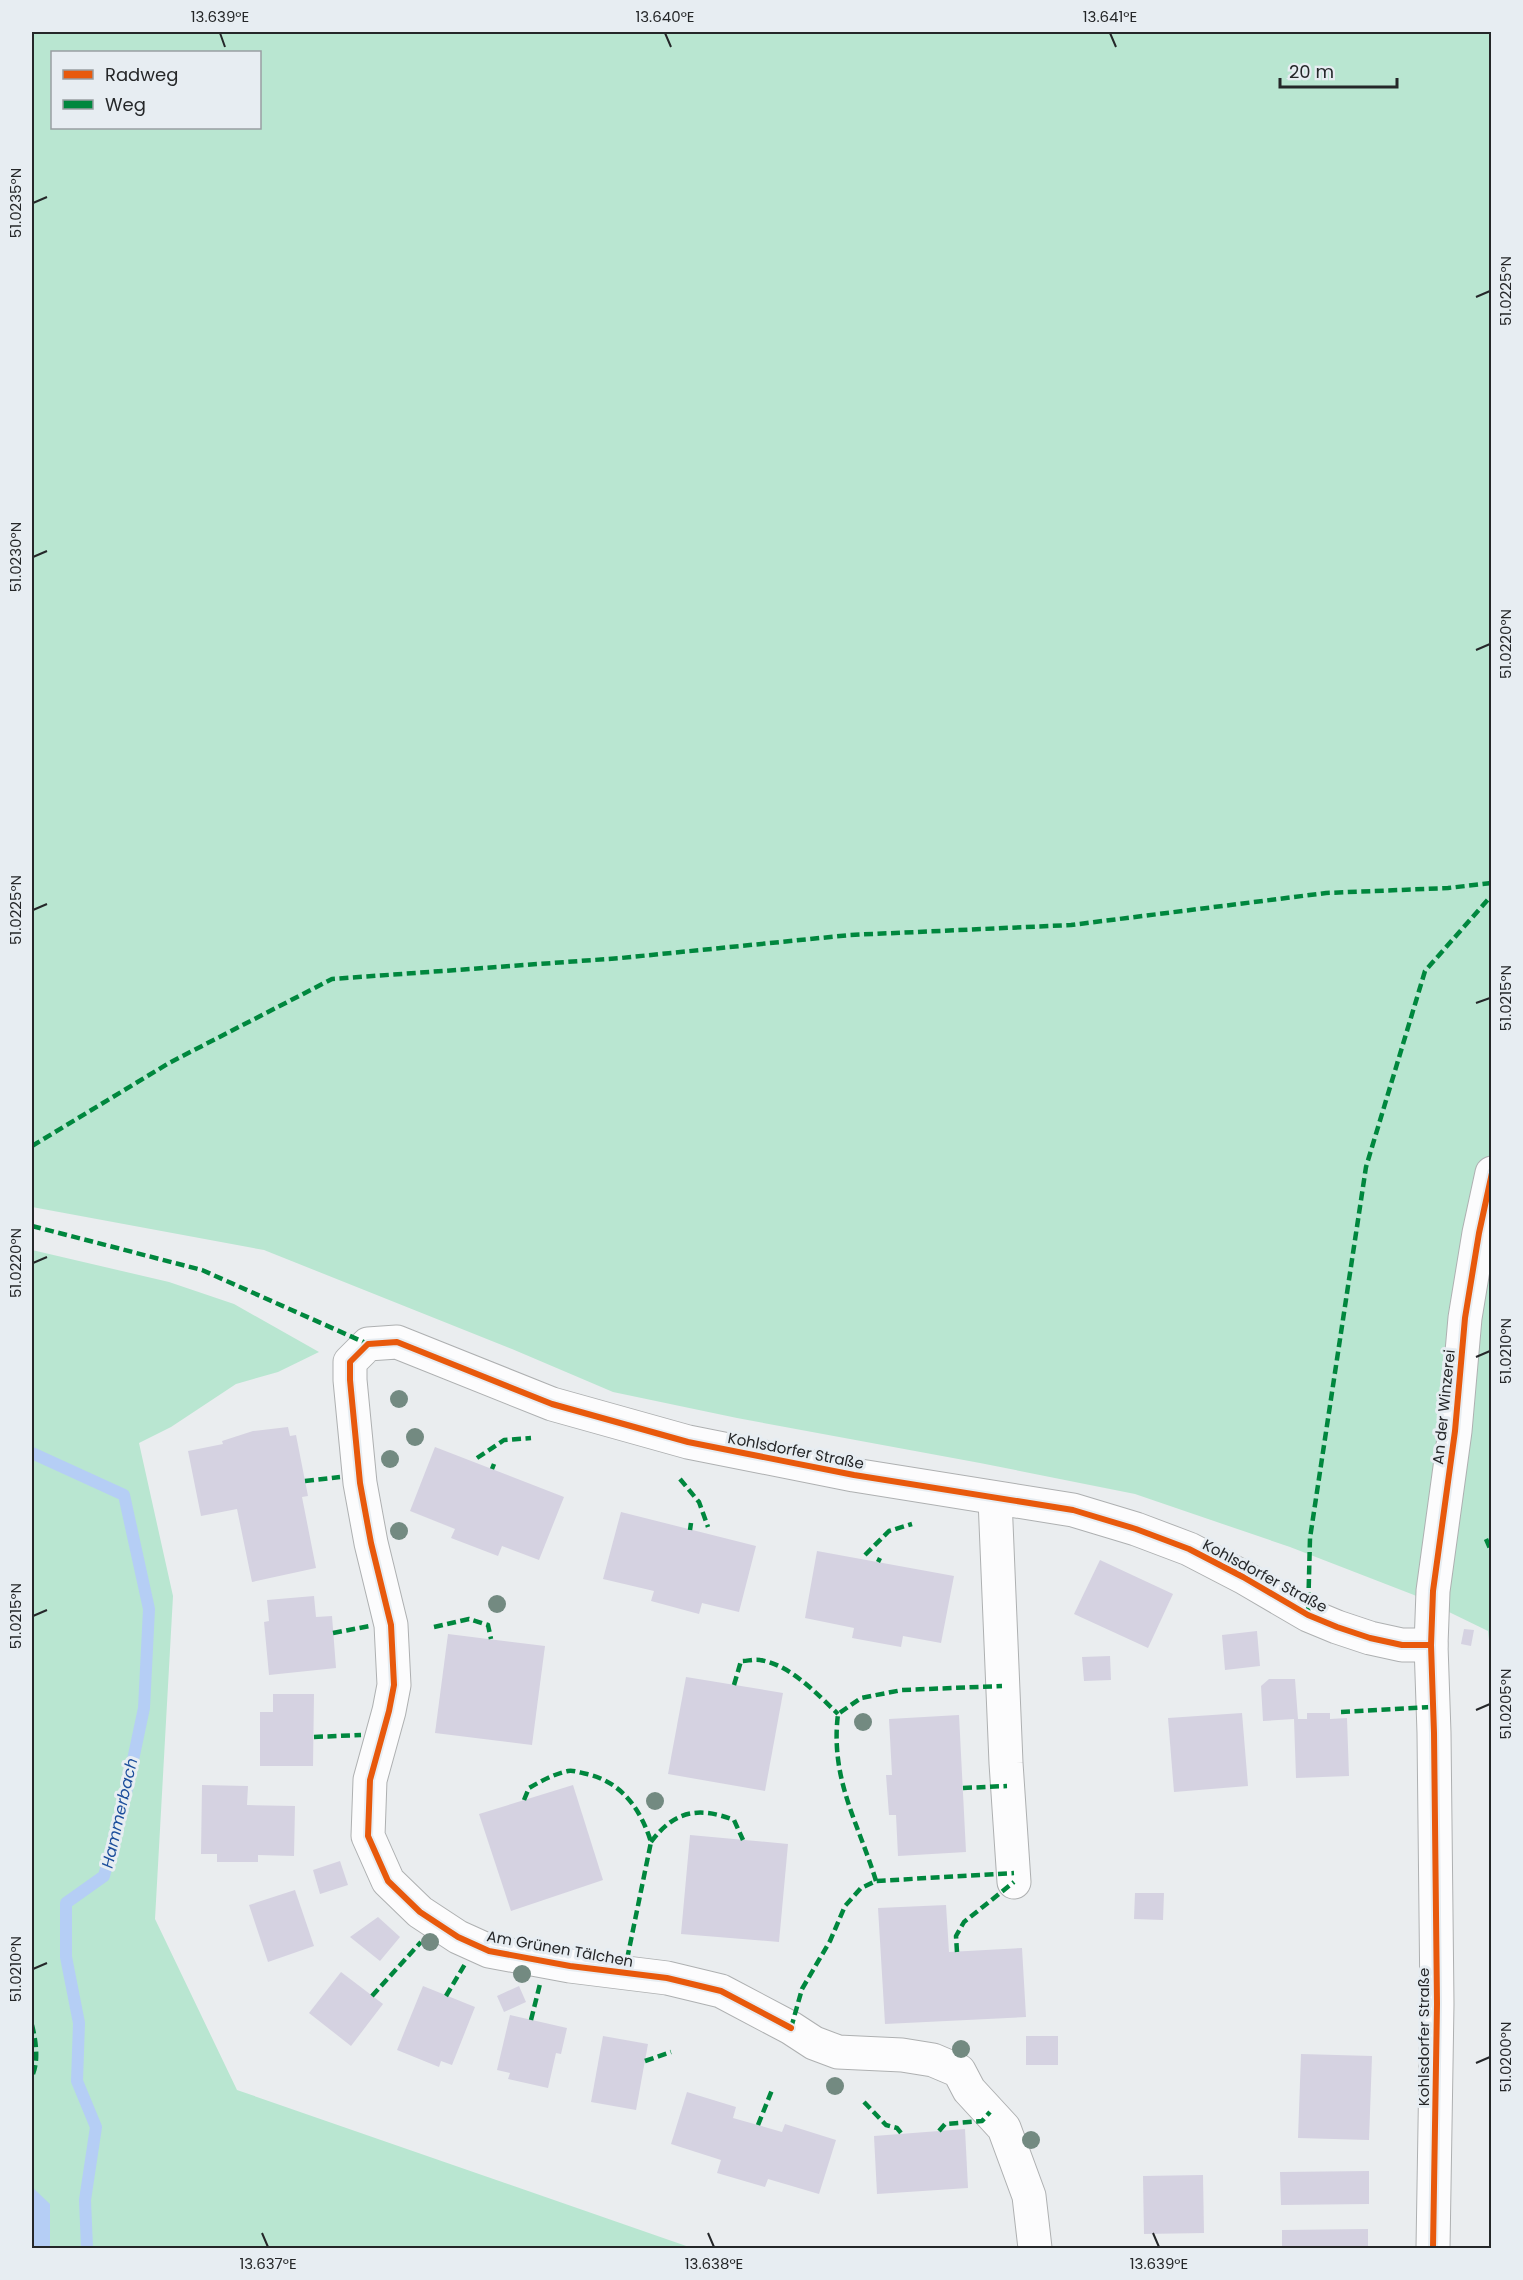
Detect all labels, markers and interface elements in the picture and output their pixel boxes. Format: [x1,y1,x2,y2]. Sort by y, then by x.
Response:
text: 13.639°E [191,6,249,27]
text: 13.640°E [635,6,695,27]
text: 13.641°E [1083,6,1137,27]
legend [51,51,261,129]
scale bar [1280,51,1397,89]
text: 20 m [1289,59,1334,84]
text: Radweg [105,62,178,87]
text: Weg [105,92,146,117]
text: 51.0235°N [5,168,26,238]
text: 51.0225°N [1495,256,1516,326]
text: 51.0230°N [5,522,26,592]
text: 51.0220°N [1495,609,1516,679]
text: 51.0225°N [5,875,26,945]
text: 51.0215°N [1495,965,1516,1031]
text: 51.0220°N [5,1228,26,1298]
text: 51.0210°N [1495,1318,1516,1384]
street label: An der Winzerei [1427,1348,1460,1465]
street label: Kohlsdorfer Straße [726,1427,866,1474]
street label: Kohlsdorfer Straße [1199,1534,1331,1617]
text: 51.0215°N [5,1583,26,1649]
text: 51.0205°N [1495,1669,1516,1739]
water label: Hammerbach [96,1756,143,1870]
street label: Am Grünen Tälchen [485,1925,635,1972]
text: 51.0210°N [5,1936,26,2002]
street label: Kohlsdorfer Straße [1413,1968,1434,2106]
text: 51.0200°N [1495,2022,1516,2092]
text: 13.637°E [239,2253,297,2274]
text: 13.638°E [685,2253,743,2274]
text: 13.639°E [1130,2253,1188,2274]

